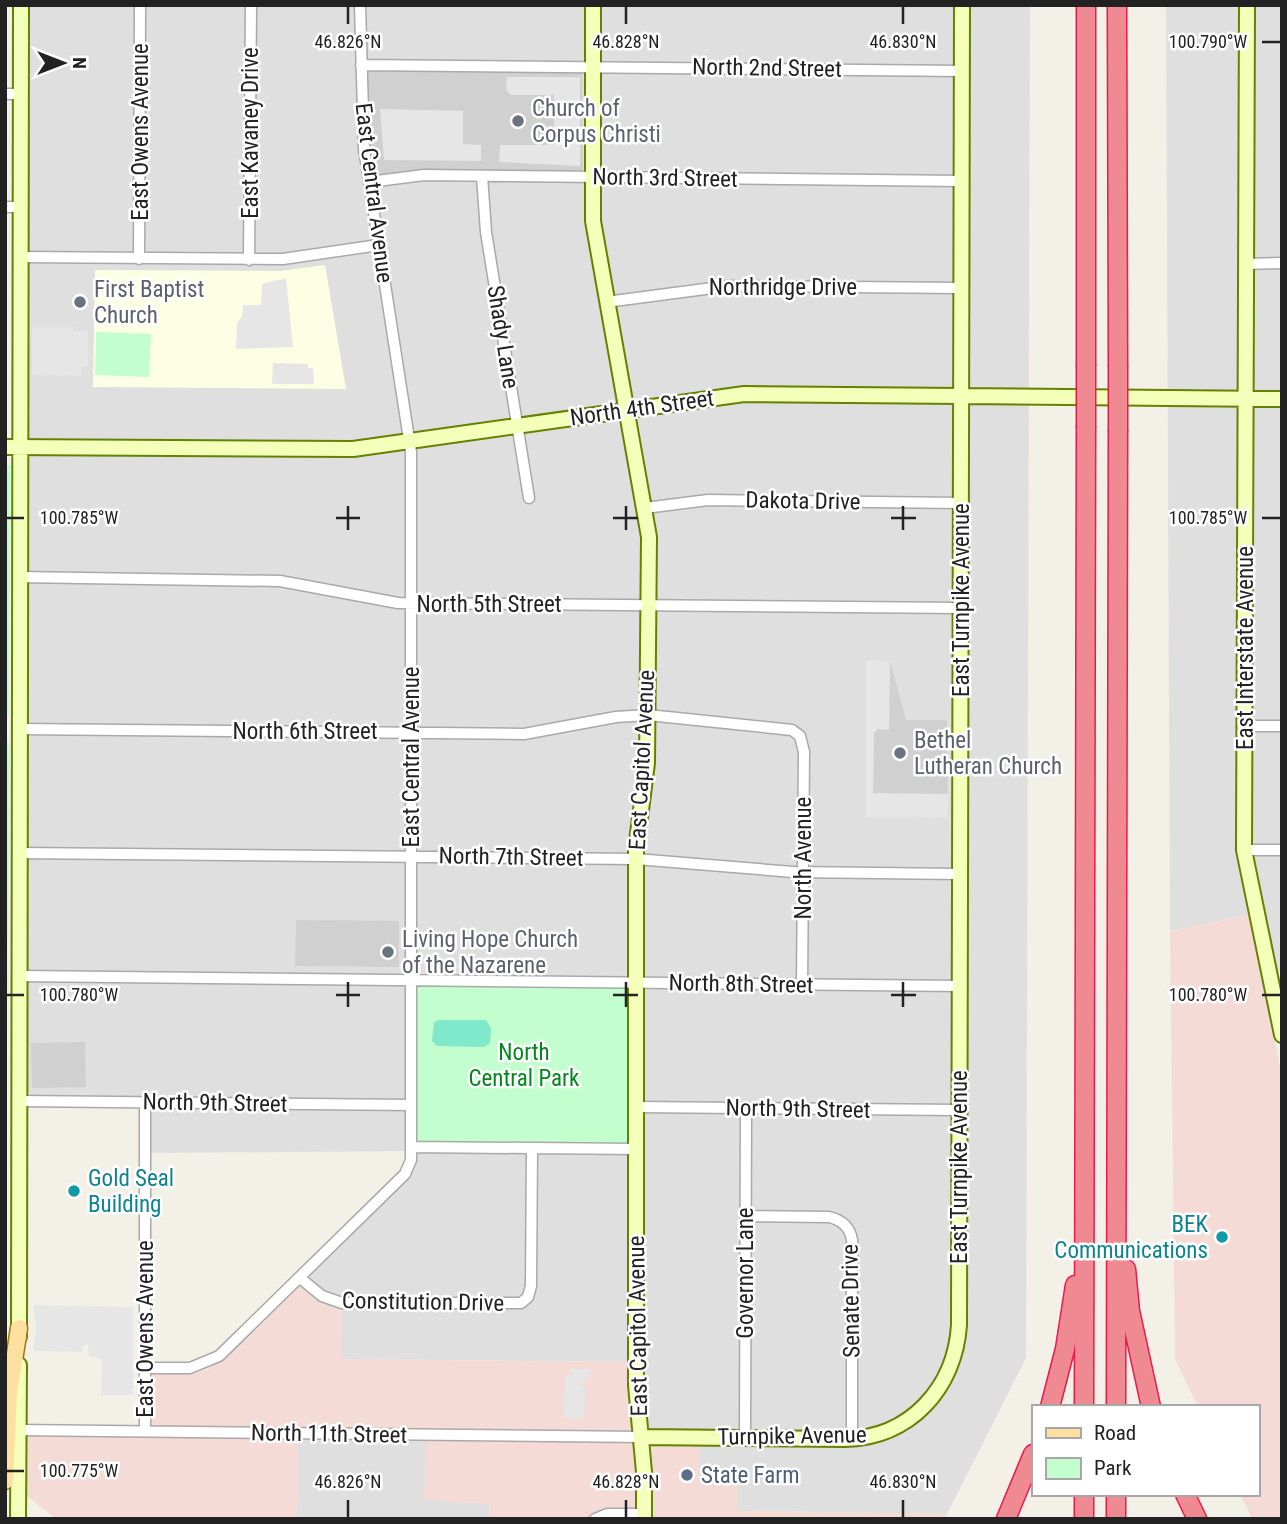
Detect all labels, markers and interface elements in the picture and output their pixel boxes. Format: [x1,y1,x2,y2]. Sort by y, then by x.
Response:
north arrow [28,28,98,98]
text: 46.826°N [314,31,382,52]
text: 46.828°N [592,31,660,52]
text: 46.830°N [869,31,937,52]
text: 100.790°W [1169,31,1248,52]
street label: East Owens Avenue [127,43,154,221]
street label: East Kavaney Drive [237,47,264,219]
street label: North 2nd Street [692,53,842,83]
text: N [68,57,91,69]
place label: Church of Corpus Christi [532,95,661,148]
street label: East Central Avenue [350,101,398,285]
marker: Church of Corpus Christi [510,113,526,129]
street label: North 3rd Street [592,163,738,193]
street label: Northridge Drive [709,274,857,301]
place label: First Baptist Church [94,276,204,329]
street label: Shady Lane [482,283,524,391]
marker: First Baptist Church [72,294,88,310]
street label: North 4th Street [568,385,716,431]
street label: Dakota Drive [745,486,861,516]
street label: East Turnpike Avenue [948,503,975,697]
text: 100.785°W [40,507,119,528]
text: 100.785°W [1169,507,1248,528]
street label: East Interstate Avenue [1232,546,1259,750]
street label: North 5th Street [417,591,562,618]
street label: East Central Avenue [398,666,425,848]
street label: East Capitol Avenue [624,669,660,851]
street label: North 6th Street [233,718,378,745]
place label: Bethel Lutheran Church [914,727,1062,780]
marker: Bethel Lutheran Church [892,745,908,761]
street label: North Avenue [790,797,817,919]
street label: North 7th Street [438,842,584,872]
place label: Living Hope Church of the Nazarene [402,926,578,979]
marker: Living Hope Church of the Nazarene [380,944,396,960]
street label: North 8th Street [668,969,814,999]
text: 100.780°W [40,984,119,1005]
text: 100.780°W [1169,984,1248,1005]
park label: North Central Park [469,1039,580,1092]
street label: East Turnpike Avenue [946,1070,973,1264]
street label: North 9th Street [142,1088,288,1118]
street label: North 9th Street [725,1094,871,1124]
place label: Gold Seal Building [88,1165,174,1218]
marker: Gold Seal Building [66,1183,82,1199]
street label: Governor Lane [732,1207,759,1339]
place label: BEK Communications [1054,1211,1208,1264]
marker: BEK Communications [1214,1229,1230,1245]
street label: East Capitol Avenue [623,1235,653,1417]
street label: East Owens Avenue [132,1240,159,1418]
street label: Senate Drive [837,1244,865,1358]
street label: Constitution Drive [342,1287,504,1317]
legend [1032,1405,1259,1496]
street label: North 11th Street [251,1419,407,1449]
street label: Turnpike Avenue [717,1421,867,1451]
text: Road [1094,1421,1136,1445]
text: Park [1094,1456,1132,1480]
text: 100.775°W [40,1460,119,1481]
place label: State Farm [701,1462,800,1489]
marker: State Farm [679,1467,695,1483]
text: 46.826°N [314,1471,382,1492]
text: 46.828°N [592,1471,660,1492]
text: 46.830°N [869,1471,937,1492]

